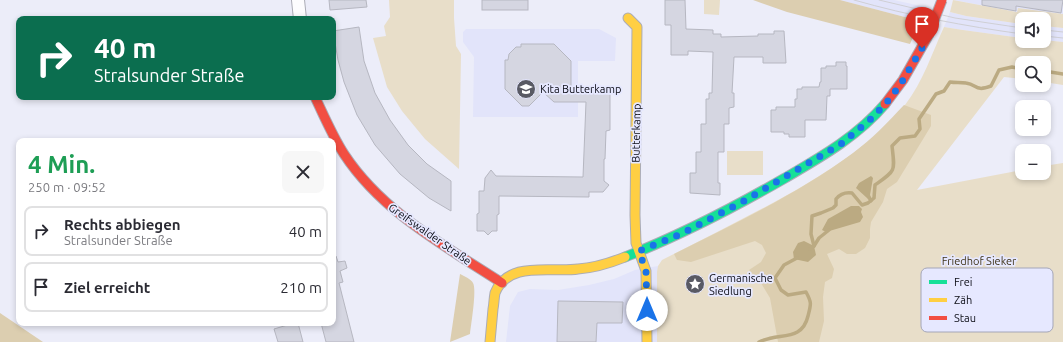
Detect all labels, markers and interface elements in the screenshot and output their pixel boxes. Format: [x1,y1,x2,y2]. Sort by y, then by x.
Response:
pin [905,7.0,939,48]
map controls [1015,12,1051,180]
button: sound [1015,12,1051,48]
icon: arrive [911,13,933,35]
icon: right [28,32,80,84]
text: 40 m [94,32,156,63]
button: search [1015,56,1051,92]
text: Stralsunder Straße [94,65,244,85]
school or university icon: Kita Butterkamp [515,78,537,100]
place label: Kita Butterkamp [540,83,621,95]
button: + [1015,100,1051,136]
street label: Butterkamp [629,103,643,163]
button: − [1015,144,1051,180]
text: 4 Min. [28,151,95,178]
button: close [282,151,324,193]
text: 250 m · 09:52 [28,180,106,194]
street label: Greifswalder Straße [386,201,474,267]
text: Rechts abbiegen [64,216,181,233]
icon: right [30,220,52,242]
text: 40 m [289,223,322,240]
text: Stralsunder Straße [64,233,173,247]
park label: Friedhof Sieker [942,255,1017,267]
legend [921,268,1053,332]
place label: Germanische Siedlung [709,272,773,297]
place icon: Germanische Siedlung [684,273,706,295]
icon: arrive [30,276,52,298]
text: Frei [954,276,973,288]
text: Ziel erreicht [64,279,150,296]
text: 210 m [280,279,322,296]
position arrow [626,289,668,331]
text: Zäh [954,294,972,306]
text: Stau [954,312,976,324]

